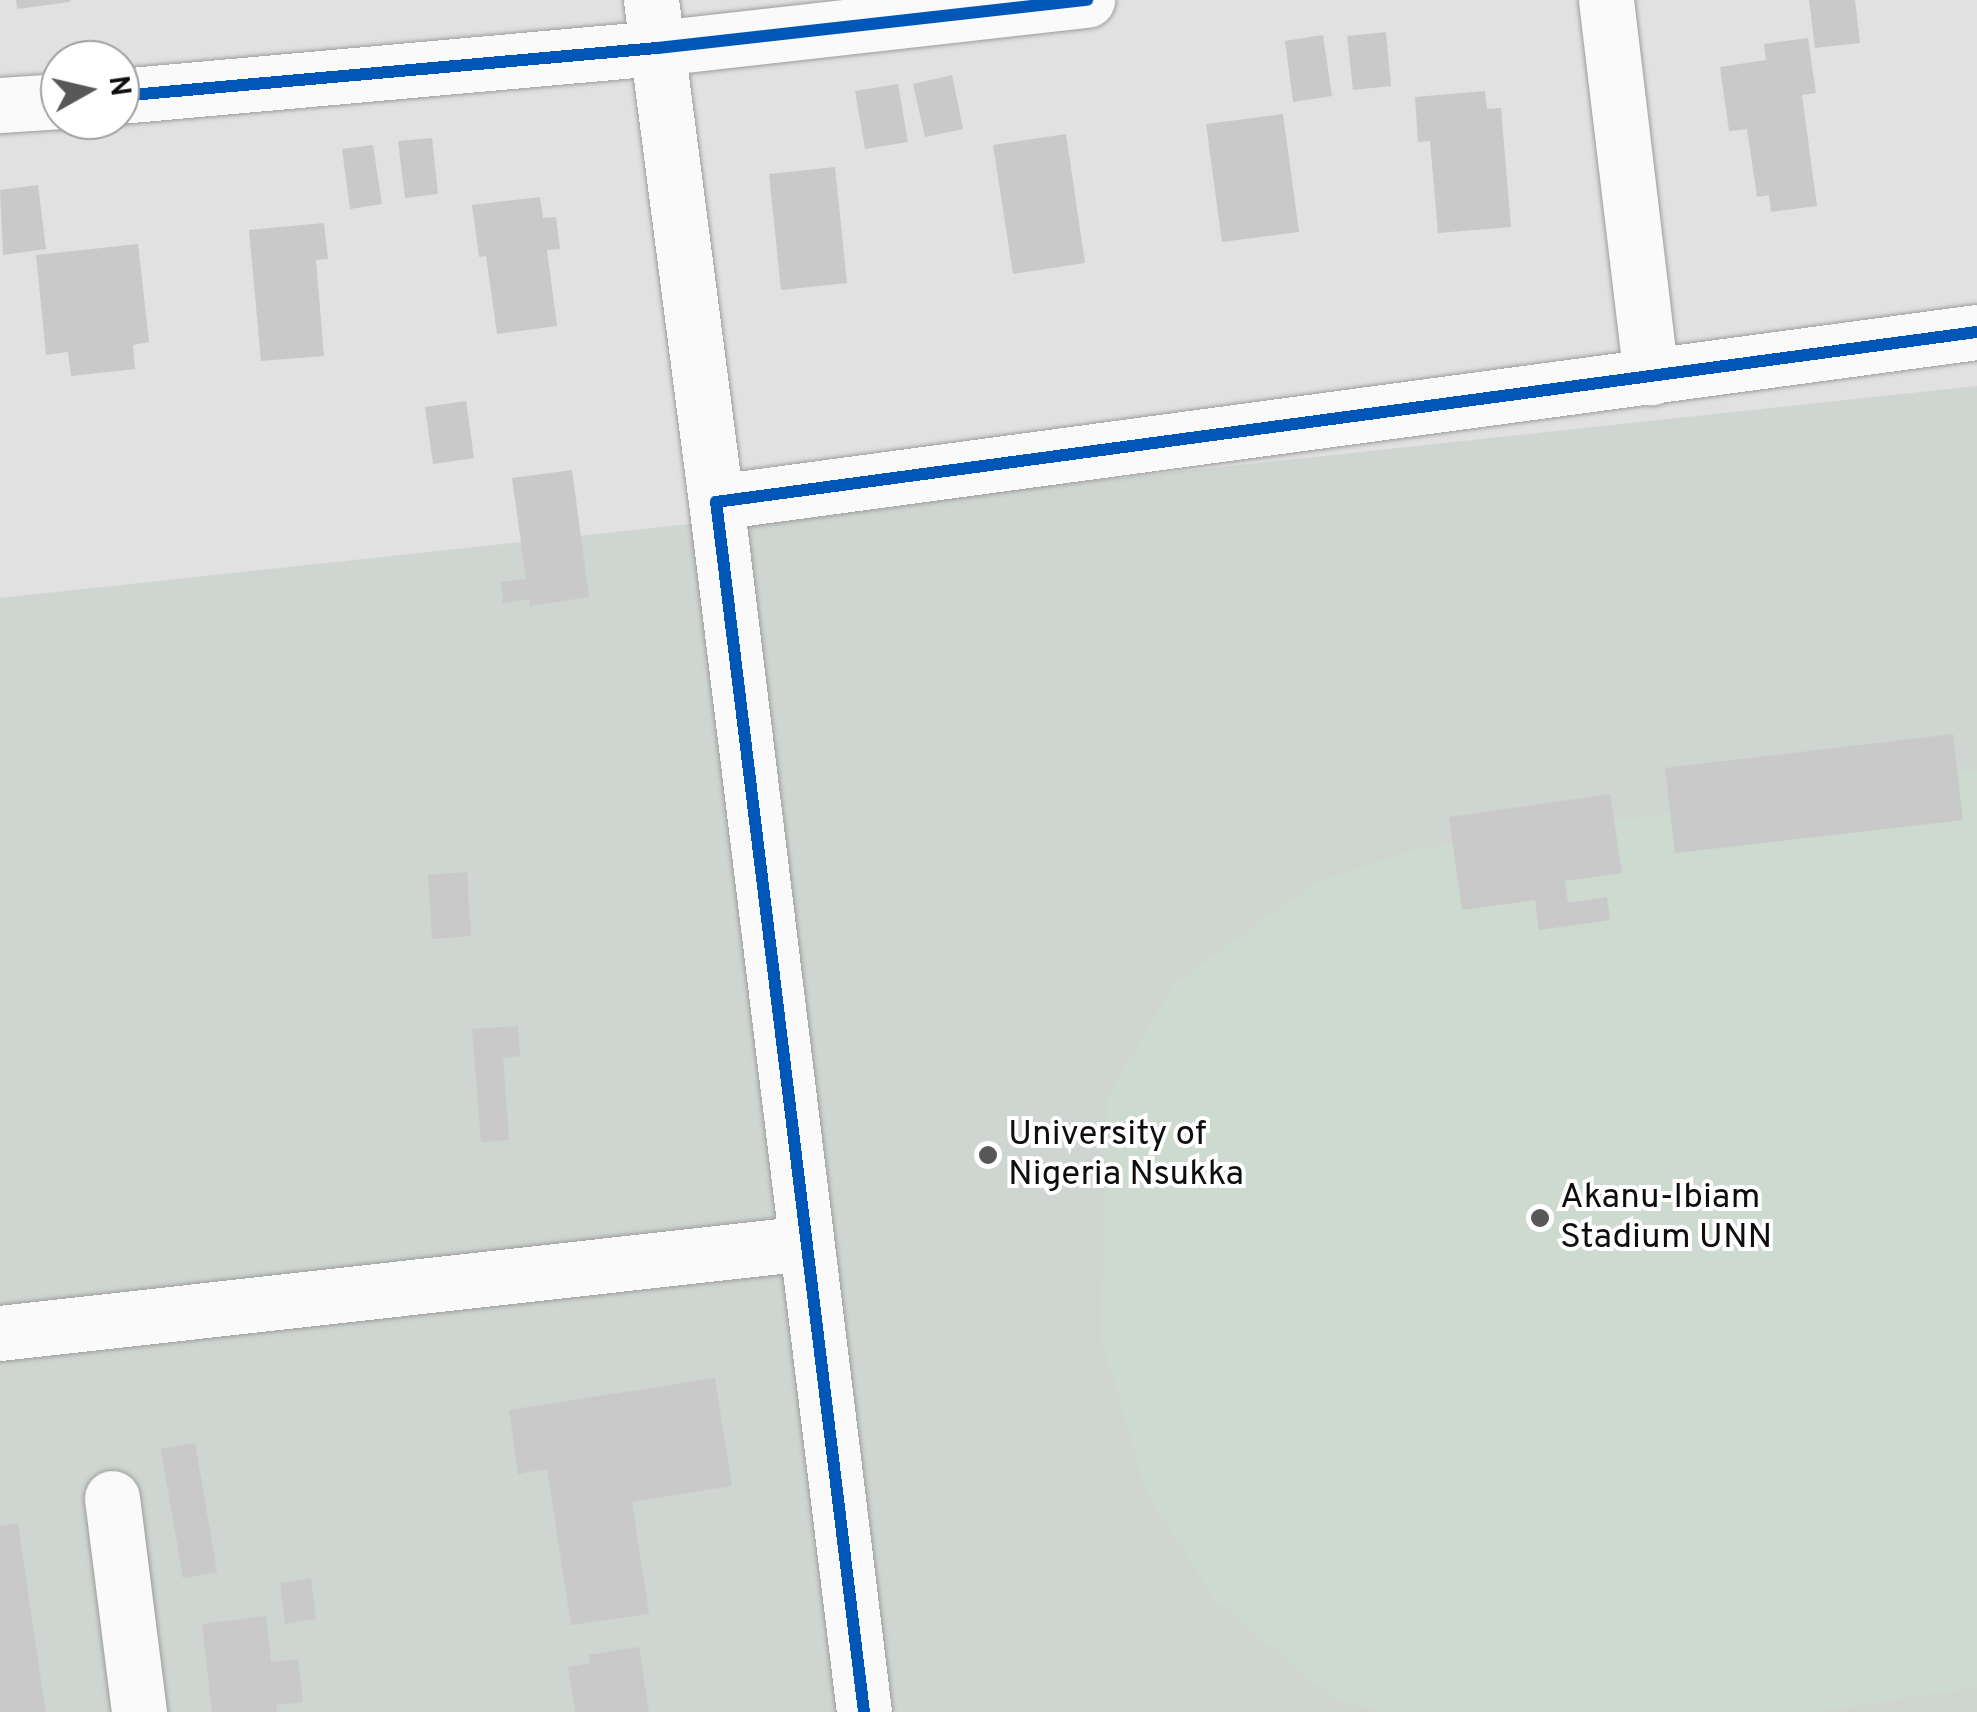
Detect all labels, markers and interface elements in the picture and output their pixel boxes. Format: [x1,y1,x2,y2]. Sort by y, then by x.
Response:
north arrow [40,40,140,140]
text: N [99,74,137,99]
place label: University of Nigeria Nsukka [1008,1114,1244,1196]
marker: University of Nigeria Nsukka [977,1144,999,1166]
place label: Akanu-Ibiam Stadium UNN [1560,1177,1772,1259]
marker: Akanu-Ibiam Stadium UNN [1529,1207,1551,1229]

